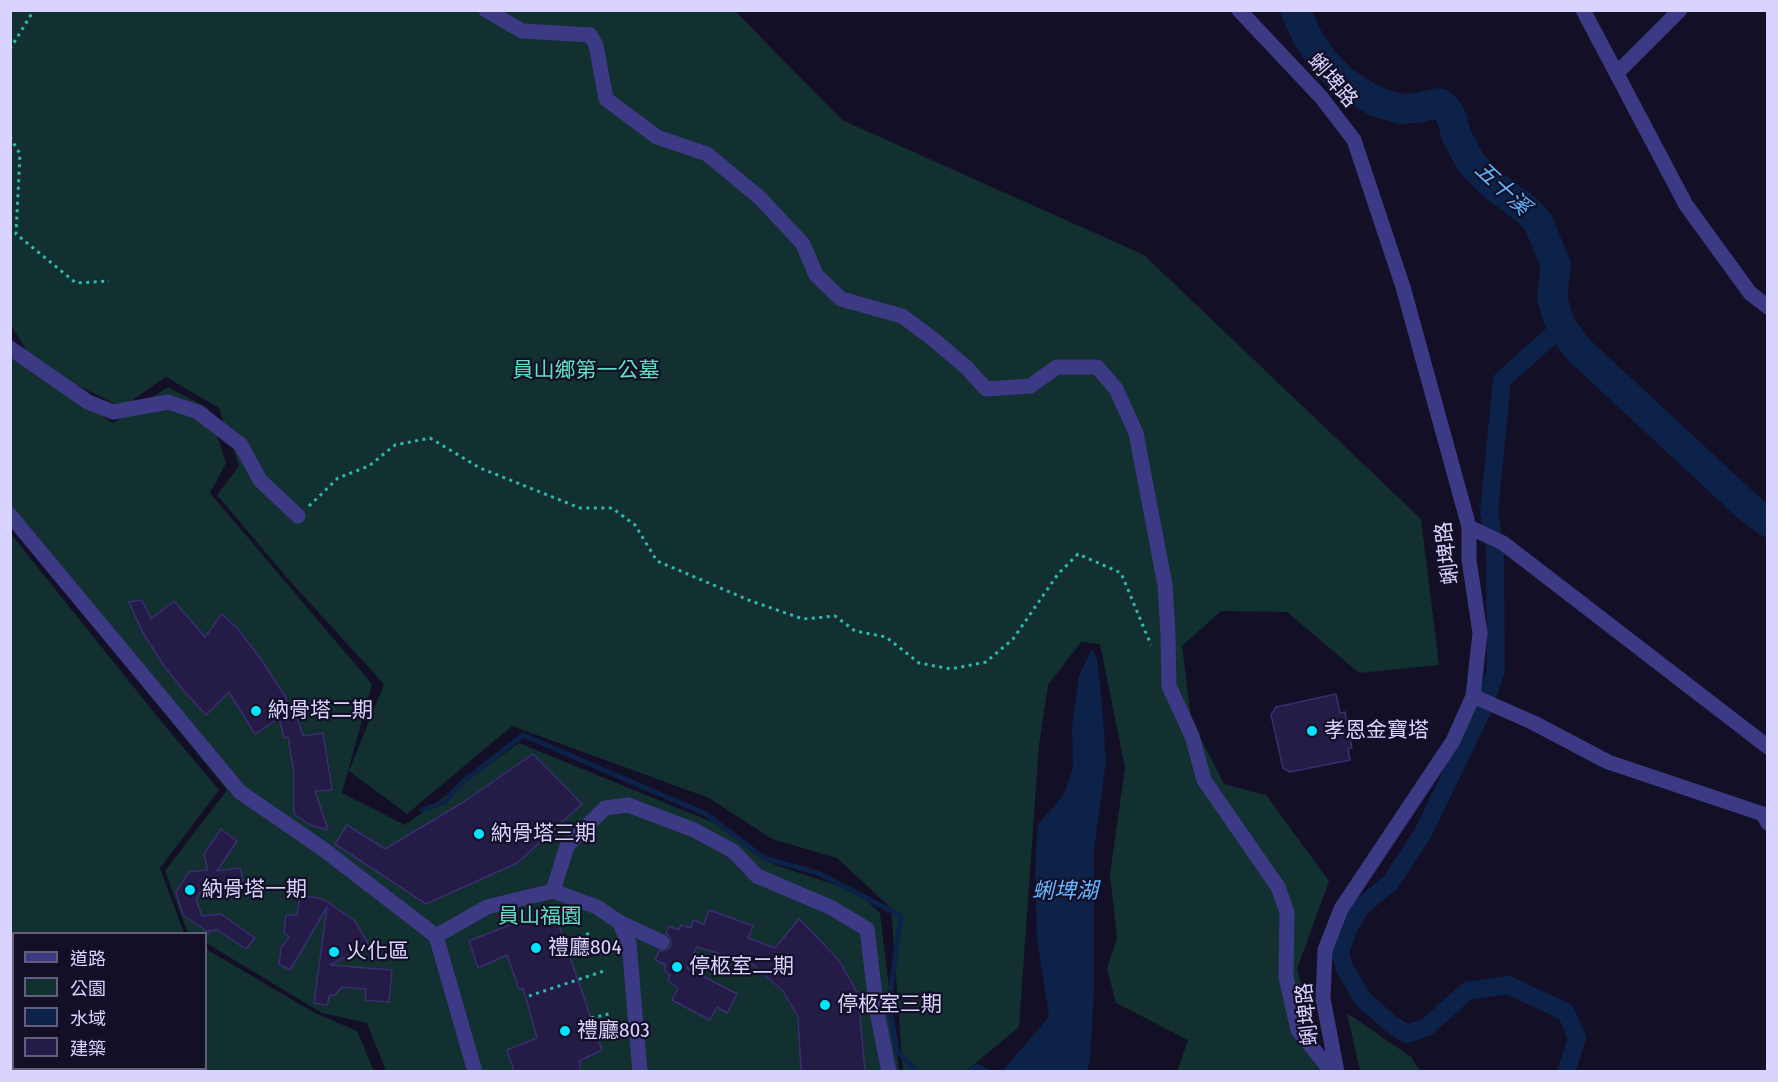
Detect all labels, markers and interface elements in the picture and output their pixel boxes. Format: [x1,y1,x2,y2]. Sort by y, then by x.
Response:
street label: 蜊埤路 [1302,49,1362,113]
water label: 五十溪 [1469,157,1535,221]
park label: 員山鄉第一公墓 [513,358,659,384]
street label: 蜊埤路 [1432,520,1464,586]
place label: 納骨塔二期 [268,698,373,724]
marker: 納骨塔二期 [249,704,263,718]
place label: 孝恩金寶塔 [1324,718,1429,744]
marker: 孝恩金寶塔 [1305,724,1319,738]
place label: 納骨塔三期 [491,821,596,847]
marker: 納骨塔三期 [472,827,486,841]
place label: 納骨塔一期 [202,877,307,903]
water label: 蜊埤湖 [1032,879,1098,905]
marker: 納骨塔一期 [183,883,197,897]
park label: 員山福園 [498,904,582,930]
legend [12,932,207,1070]
place label: 禮廳804 [548,935,622,961]
place label: 火化區 [346,939,409,965]
marker: 禮廳804 [529,941,543,955]
marker: 火化區 [327,945,341,959]
text: 道路 [70,948,106,970]
place label: 停柩室二期 [689,954,794,980]
marker: 停柩室二期 [670,960,684,974]
text: 公園 [70,978,106,1000]
street label: 蜊埤路 [1292,981,1324,1047]
place label: 停柩室三期 [837,992,942,1018]
marker: 停柩室三期 [818,998,832,1012]
text: 水域 [70,1008,106,1030]
place label: 禮廳803 [577,1018,650,1044]
marker: 禮廳803 [558,1024,572,1038]
text: 建築 [70,1038,106,1060]

